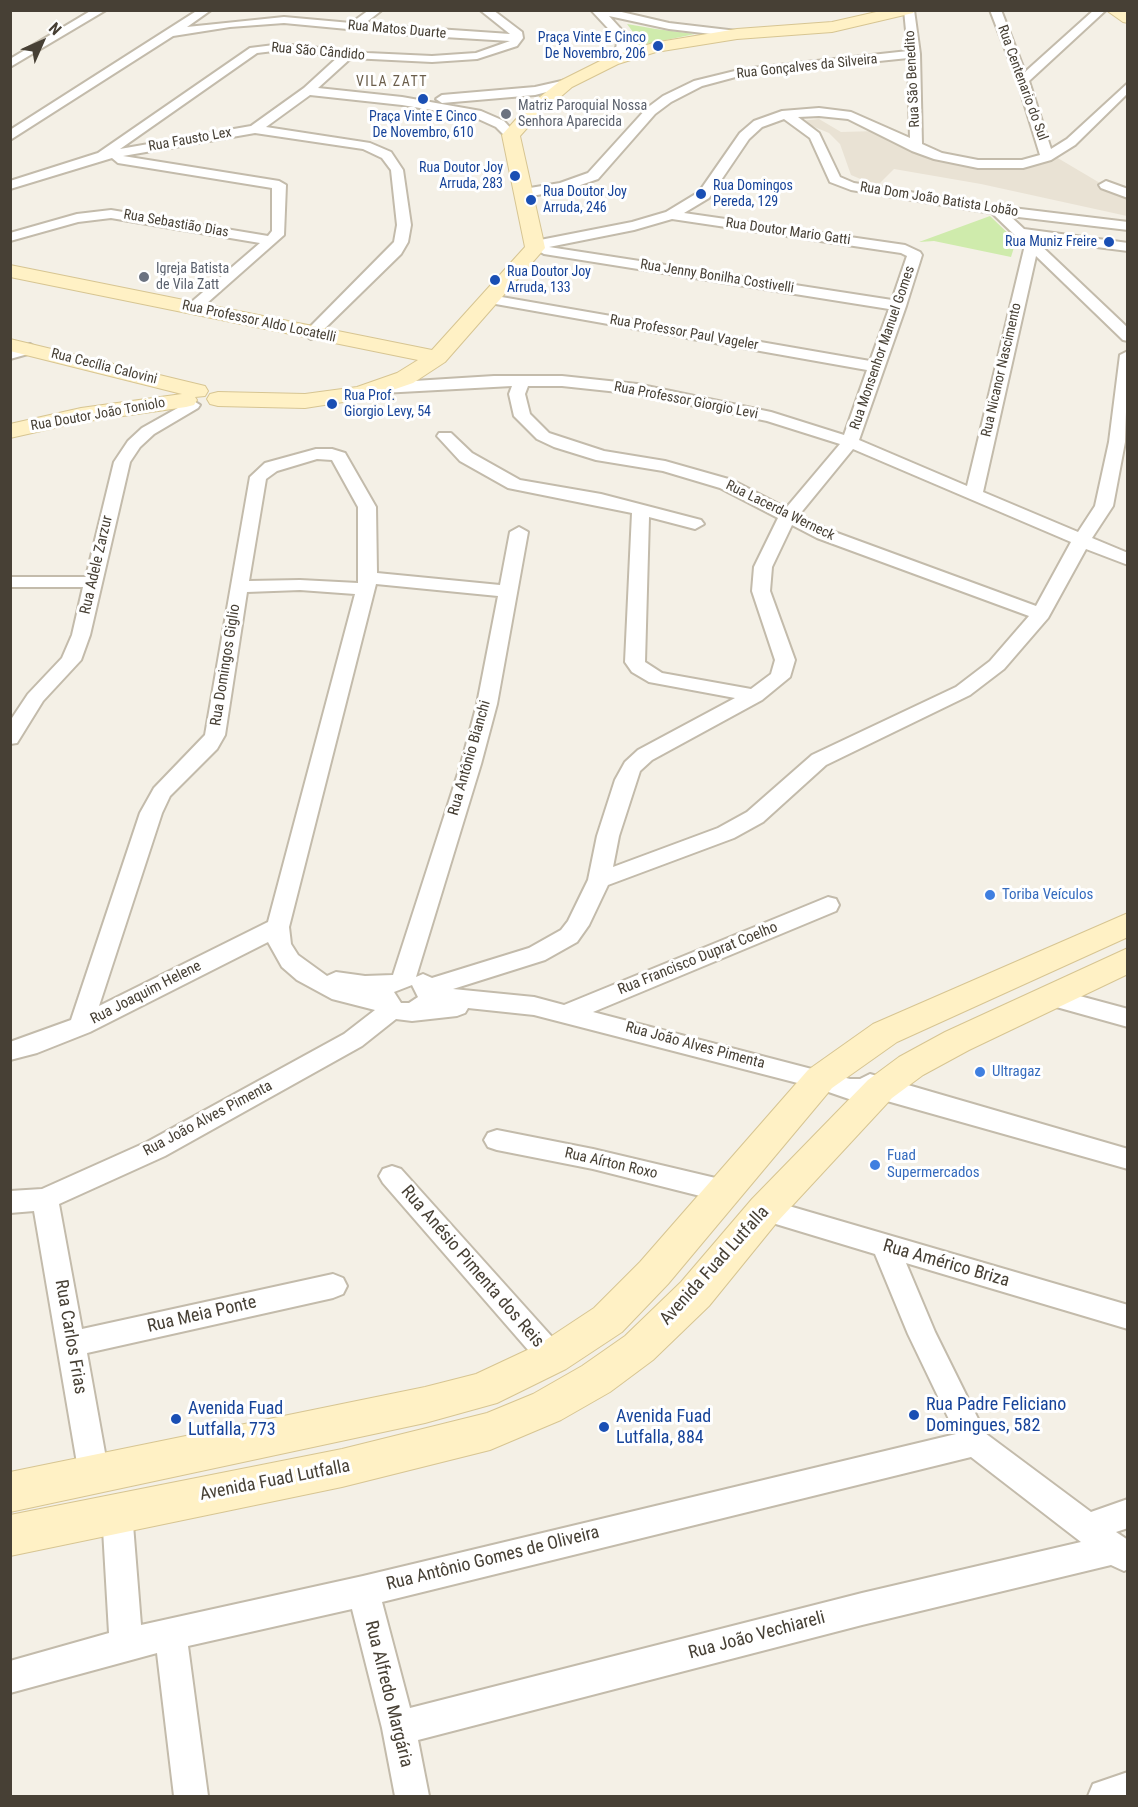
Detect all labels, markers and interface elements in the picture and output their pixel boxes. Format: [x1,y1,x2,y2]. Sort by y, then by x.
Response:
north arrow [12,12,72,72]
street label: Rua Matos Duarte [347,17,447,43]
text: N [45,19,65,39]
street label: Rua Centenario do Sul [993,23,1051,143]
place label: Praça Vinte E Cinco De Novembro, 206 [538,30,646,62]
street label: Rua São Benedito [902,30,924,128]
marker: Praça Vinte E Cinco De Novembro, 206 [651,39,665,53]
street label: Rua São Cândido [271,40,365,64]
street label: Rua Gonçalves da Silveira [736,51,878,83]
district label: VILA ZATT [356,74,428,90]
marker: Praça Vinte E Cinco De Novembro, 610 [416,92,430,106]
place label: Matriz Paroquial Nossa Senhora Aparecida [518,98,647,130]
marker: Matriz Paroquial Nossa Senhora Aparecida [499,107,513,121]
place label: Praça Vinte E Cinco De Novembro, 610 [369,109,477,142]
street label: Rua Fausto Lex [147,124,233,156]
place label: Rua Doutor Joy Arruda, 283 [419,160,503,192]
marker: Rua Doutor Joy Arruda, 283 [508,169,522,183]
place label: Rua Domingos Pereda, 129 [713,178,793,210]
street label: Rua Dom João Batista Lobão [859,179,1019,221]
place label: Rua Doutor Joy Arruda, 246 [543,184,627,216]
marker: Rua Domingos Pereda, 129 [694,187,708,201]
marker: Rua Doutor Joy Arruda, 246 [524,193,538,207]
street label: Rua Sebastião Dias [122,206,230,242]
street label: Rua Doutor Mario Gatti [724,215,852,249]
place label: Rua Muniz Freire [1005,234,1097,250]
marker: Rua Muniz Freire [1102,235,1116,249]
street label: Rua Jenny Bonilha Costivelli [639,257,795,297]
place label: Igreja Batista de Vila Zatt [156,261,229,294]
place label: Rua Doutor Joy Arruda, 133 [507,264,591,296]
street label: Rua Monsenhor Manuel Gomes [847,264,919,432]
marker: Igreja Batista de Vila Zatt [137,270,151,284]
marker: Rua Doutor Joy Arruda, 133 [488,273,502,287]
street label: Rua Professor Aldo Locatelli [181,297,337,347]
street label: Rua Nicanor Nascimento [978,301,1026,439]
street label: Rua Professor Paul Vageler [608,312,760,354]
street label: Rua Cecília Calovini [49,346,159,388]
street label: Rua Professor Giorgio Levi [613,379,759,423]
place label: Rua Prof. Giorgio Levy, 54 [344,388,431,420]
street label: Rua Doutor João Toniolo [30,395,166,435]
marker: Rua Prof. Giorgio Levy, 54 [325,397,339,411]
street label: Rua Lacerda Werneck [723,477,837,545]
street label: Rua Adele Zarzur [77,514,117,616]
street label: Rua Domingos Giglio [207,603,245,727]
street label: Rua Antônio Bianchi [445,698,495,818]
place label: Toriba Veículos [1002,886,1093,904]
marker: Toriba Veículos [983,888,997,902]
street label: Rua Francisco Duprat Coelho [616,919,780,999]
street label: Rua Joaquim Helene [88,957,204,1029]
street label: Rua João Alves Pimenta [623,1019,767,1073]
place label: Ultragaz [992,1063,1041,1081]
marker: Ultragaz [973,1065,987,1079]
street label: Rua João Alves Pimenta [140,1077,276,1161]
street label: Rua Aírton Roxo [563,1145,659,1183]
place label: Fuad Supermercados [887,1147,980,1182]
marker: Fuad Supermercados [868,1158,882,1172]
street label: Rua Anésio Pimenta dos Reis [396,1182,548,1352]
street label: Avenida Fuad Lutfalla [656,1202,774,1330]
street label: Rua Américo Briza [880,1236,1012,1292]
street label: Rua Carlos Frias [49,1278,91,1396]
street label: Rua Meia Ponte [145,1292,259,1338]
place label: Rua Padre Feliciano Domingues, 582 [926,1394,1066,1436]
place label: Avenida Fuad Lutfalla, 773 [188,1398,283,1440]
place label: Avenida Fuad Lutfalla, 884 [616,1406,711,1448]
marker: Rua Padre Feliciano Domingues, 582 [907,1408,921,1422]
marker: Avenida Fuad Lutfalla, 773 [169,1412,183,1426]
marker: Avenida Fuad Lutfalla, 884 [597,1420,611,1434]
street label: Avenida Fuad Lutfalla [198,1456,352,1506]
street label: Rua Antônio Gomes de Oliveira [384,1522,602,1596]
street label: Rua João Vechiareli [686,1607,828,1665]
street label: Rua Alfredo Margária [359,1618,417,1770]

